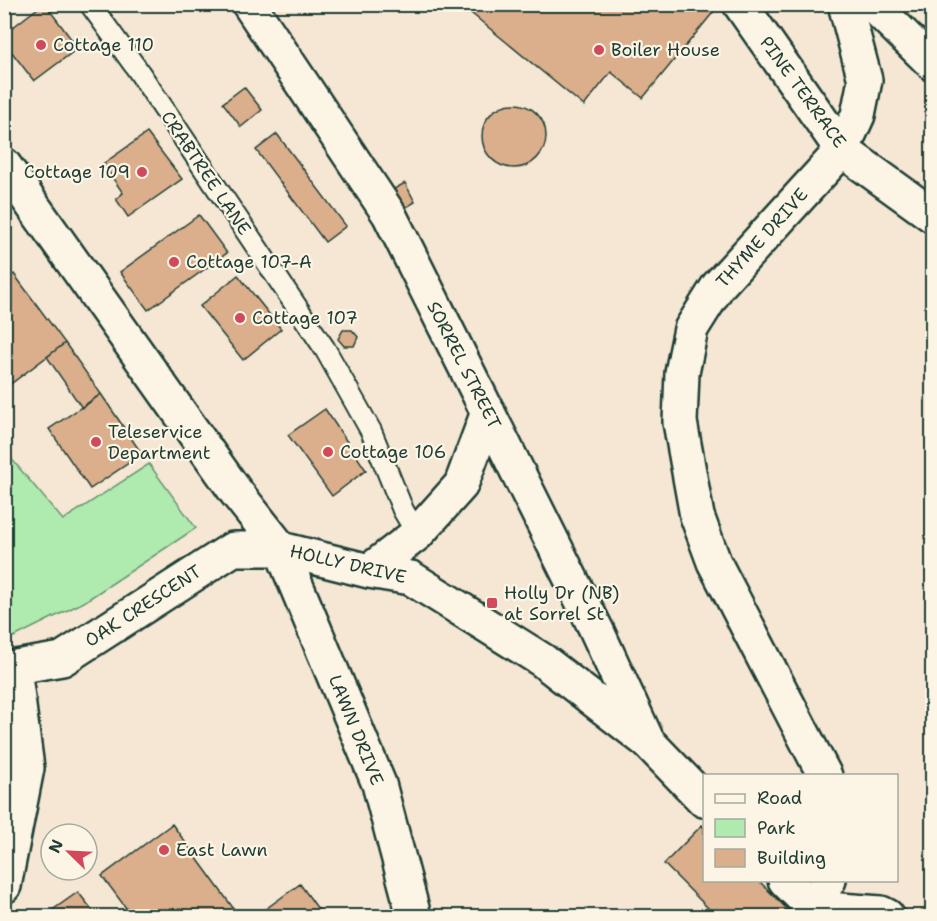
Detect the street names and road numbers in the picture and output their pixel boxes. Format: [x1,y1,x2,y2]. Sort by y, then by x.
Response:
street label: PINE TERRACE [754,31,852,153]
street label: CRABTREE LANE [156,106,256,240]
street label: THYME DRIVE [711,183,813,293]
street label: SORREL STREET [421,297,507,433]
street label: HOLLY DRIVE [287,539,409,589]
street label: OAK CRESCENT [80,559,206,653]
street label: LAWN DRIVE [323,671,389,789]

